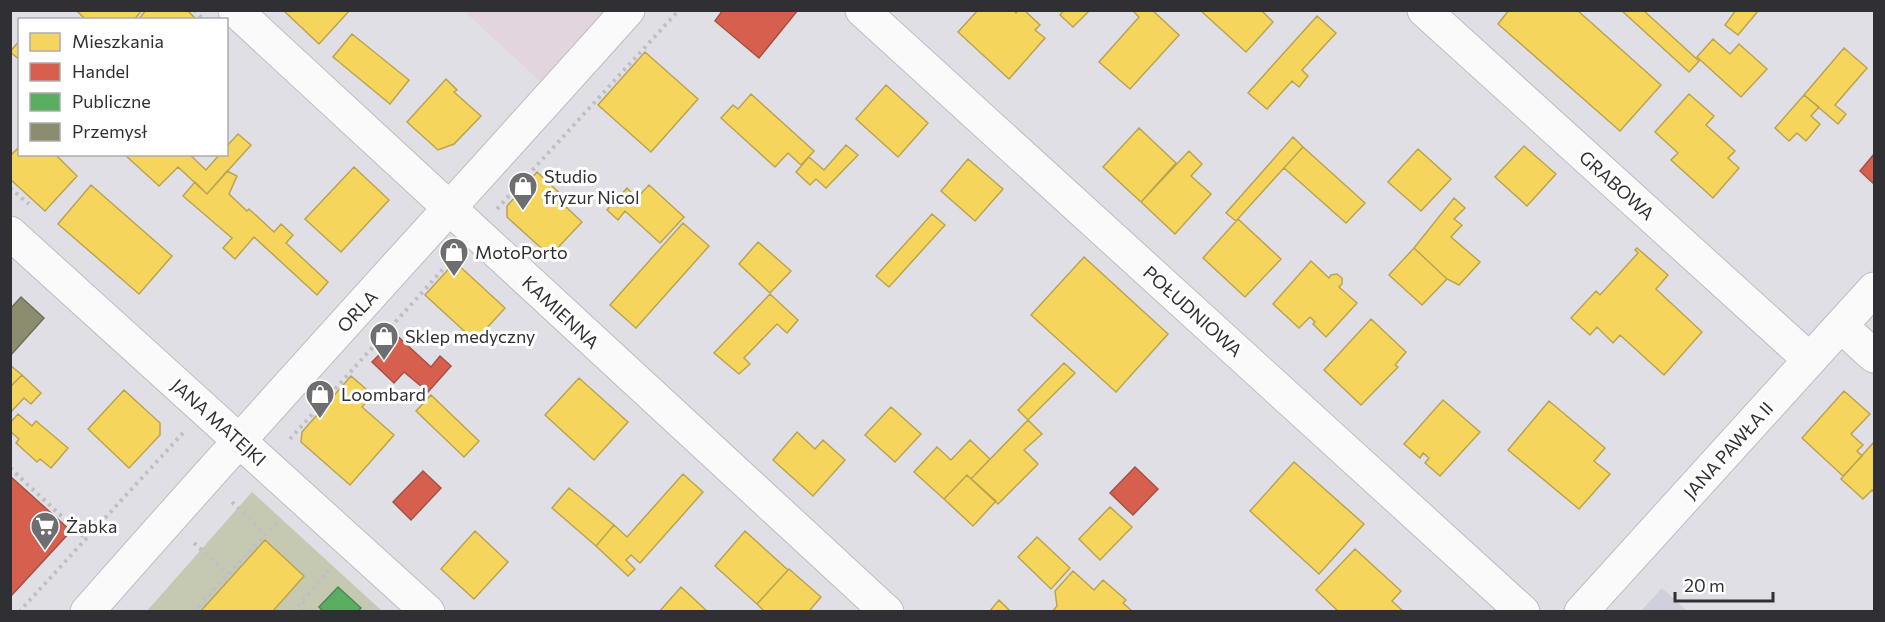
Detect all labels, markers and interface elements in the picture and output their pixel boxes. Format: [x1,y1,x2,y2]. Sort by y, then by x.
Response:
legend [18,18,228,156]
text: Mieszkania [72,30,164,52]
text: Handel [72,60,130,82]
text: Publiczne [72,90,151,112]
text: Przemysł [72,120,148,142]
street label: GRABOWA [1575,146,1659,224]
place label: Studio fryzur Nicol [544,165,640,208]
shop icon: Studio fryzur Nicol [507,170,539,212]
shop icon: MotoPorto [438,236,470,278]
place label: MotoPorto [475,241,568,263]
street label: POŁUDNIOWA [1139,261,1247,361]
street label: KAMIENNA [518,271,604,353]
street label: ORLA [332,285,382,337]
shop icon: Sklep medyczny [368,320,400,362]
place label: Sklep medyczny [405,325,535,347]
street label: JANA MATEJKI [167,374,271,470]
shop icon: Loombard [304,378,336,420]
place label: Loombard [341,383,426,405]
street label: JANA PAWŁA II [1679,397,1777,503]
supermarket icon: Żabka [29,510,61,552]
place label: Żabka [66,515,117,537]
scale bar [1675,565,1772,603]
text: 20 m [1684,574,1725,596]

